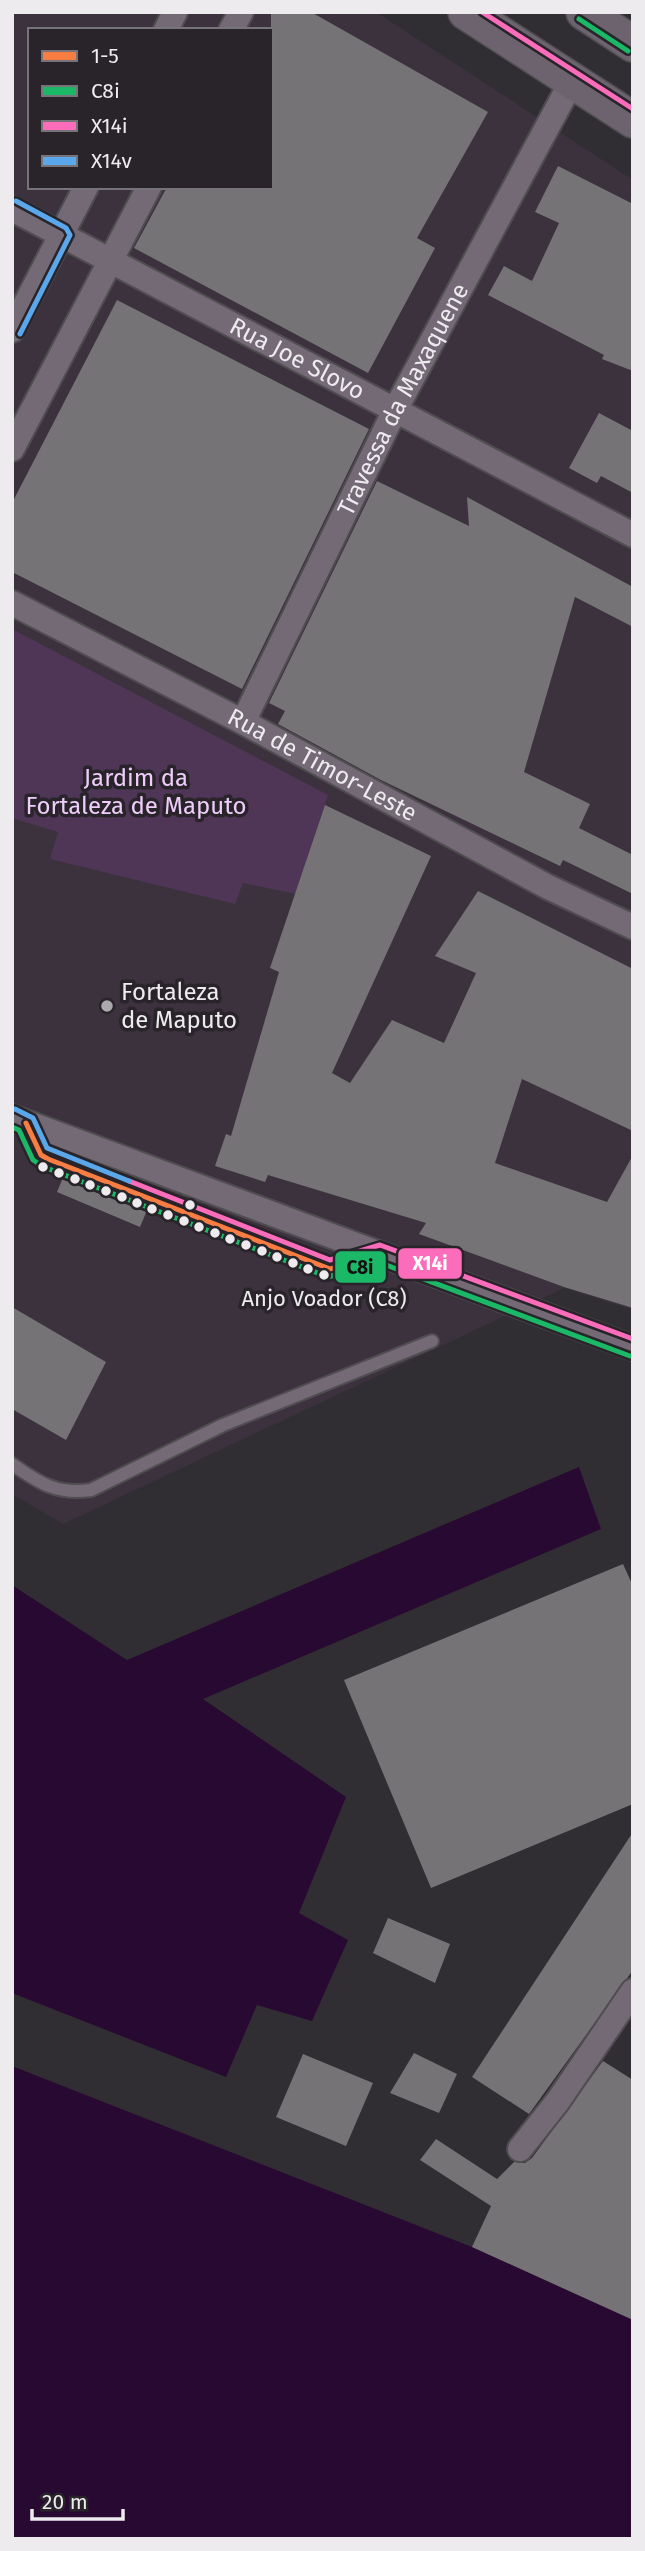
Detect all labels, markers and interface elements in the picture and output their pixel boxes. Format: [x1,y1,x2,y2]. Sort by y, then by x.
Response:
legend [28,28,273,189]
text: 1-5 [91,43,119,69]
text: C8i [91,78,120,104]
text: X14i [91,113,128,139]
text: X14v [91,148,133,174]
street label: Travessa da Maxaquene [332,279,474,520]
street label: Rua Joe Slovo [225,312,369,406]
street label: Rua de Timor-Leste [223,703,422,827]
park label: Jardim da Fortaleza de Maputo [26,764,246,820]
place label: Fortaleza de Maputo [121,978,237,1034]
marker: Fortaleza de Maputo [99,998,115,1014]
unlabelled marker [36,1160,50,1174]
unlabelled marker [52,1166,66,1180]
unlabelled marker [68,1172,82,1186]
unlabelled marker [83,1178,97,1192]
unlabelled marker [99,1184,113,1198]
unlabelled marker [115,1190,129,1204]
unlabelled marker [130,1196,144,1210]
unlabelled marker [183,1198,197,1212]
unlabelled marker [145,1202,159,1216]
unlabelled marker [161,1208,175,1222]
unlabelled marker [177,1214,191,1228]
unlabelled marker [192,1220,206,1234]
unlabelled marker [208,1226,222,1240]
unlabelled marker [223,1232,237,1246]
unlabelled marker [239,1238,253,1252]
unlabelled marker [255,1244,269,1258]
line badge: X14i [397,1247,463,1280]
unlabelled marker [270,1250,284,1264]
line badge: C8i [334,1250,387,1284]
text: X14i [411,1252,448,1275]
unlabelled marker [286,1256,300,1270]
text: C8i [347,1256,373,1279]
unlabelled marker [301,1262,315,1276]
marker: Anjo Voador (C8) [317,1268,331,1282]
place label: Anjo Voador (C8) [241,1285,407,1312]
scale bar [32,2478,122,2522]
text: 20 m [42,2489,88,2515]

